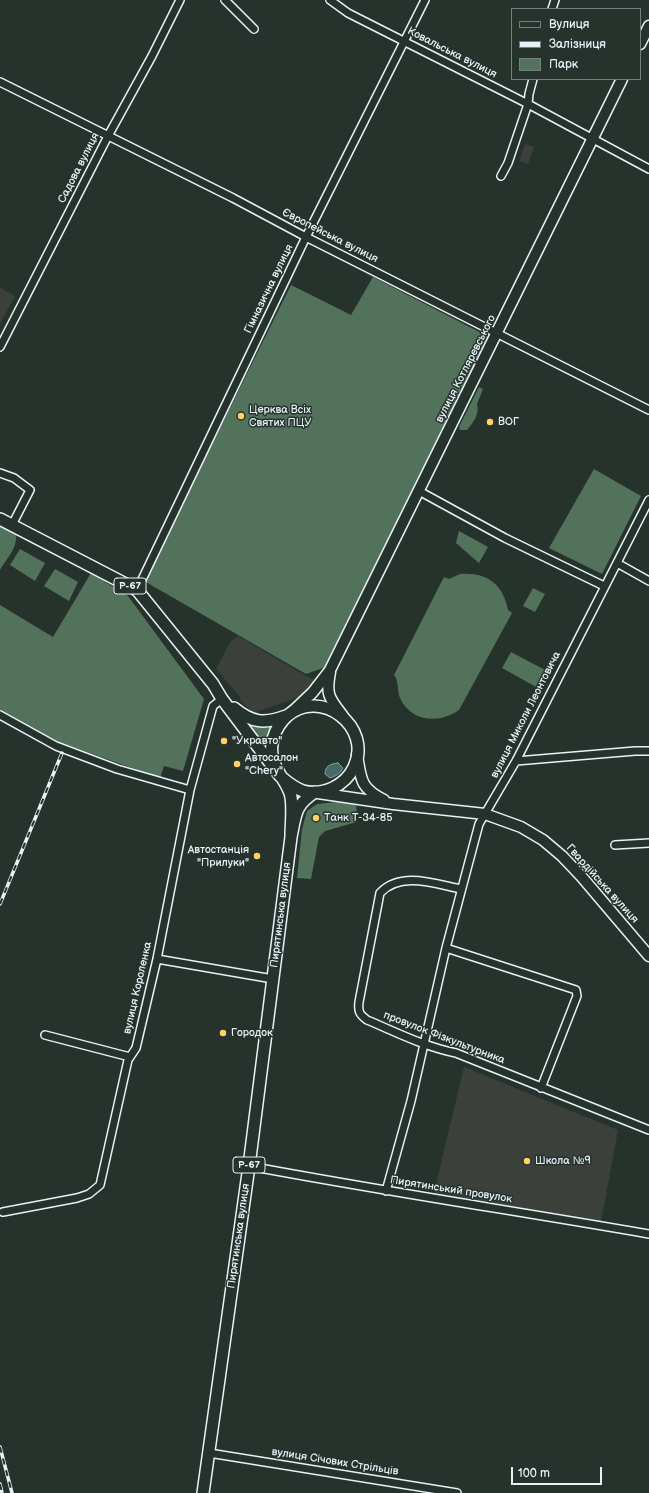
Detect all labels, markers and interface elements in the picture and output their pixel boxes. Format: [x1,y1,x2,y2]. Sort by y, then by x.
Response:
legend [511,8,641,80]
text: Вулиця [549,17,589,32]
street label: Ковальська вулиця [405,25,499,81]
text: Залізниця [549,37,606,52]
text: Парк [549,57,578,72]
street label: Садова вулиця [56,131,102,205]
street label: Європейська вулиця [280,206,380,266]
street label: Гімназична вулиця [242,242,296,336]
street label: вулиця Котляревського [433,313,499,425]
place label: Церква Всіх Святих ПЦУ [249,403,311,429]
marker: Церква Всіх Святих ПЦУ [236,411,246,421]
place label: ВОГ [498,415,519,429]
marker: ВОГ [485,417,495,427]
road number: Р-67 [114,578,146,594]
street label: вулиця Миколи Леонтовича [488,649,564,781]
place label: "Укравто" [232,734,282,748]
marker: "Укравто" [219,736,229,746]
place label: Автосалон "Chery" [245,751,298,777]
marker: Автосалон "Chery" [232,759,242,769]
place label: Танк Т-34-85 [324,811,393,825]
marker: Танк Т-34-85 [311,813,321,823]
street label: Гвардійська вулиця [563,842,641,926]
place label: Автостанція "Прилуки" [188,843,249,869]
marker: Автостанція "Прилуки" [252,851,262,861]
street label: Пирятинська вулиця [268,862,294,968]
street label: вулиця Короленка [121,941,155,1035]
street label: провулок Фізкультурника [381,1009,507,1067]
place label: Городок [231,1026,273,1040]
marker: Городок [218,1028,228,1038]
place label: Школа №9 [535,1154,591,1168]
marker: Школа №9 [522,1156,532,1166]
road number: Р-67 [233,1157,265,1173]
street label: Пирятинський провулок [389,1174,513,1206]
street label: Пирятинська вулиця [225,1183,253,1289]
street label: вулиця Січових Стрільців [271,1445,399,1479]
scale bar [513,1459,604,1485]
text: 100 m [518,1466,550,1481]

